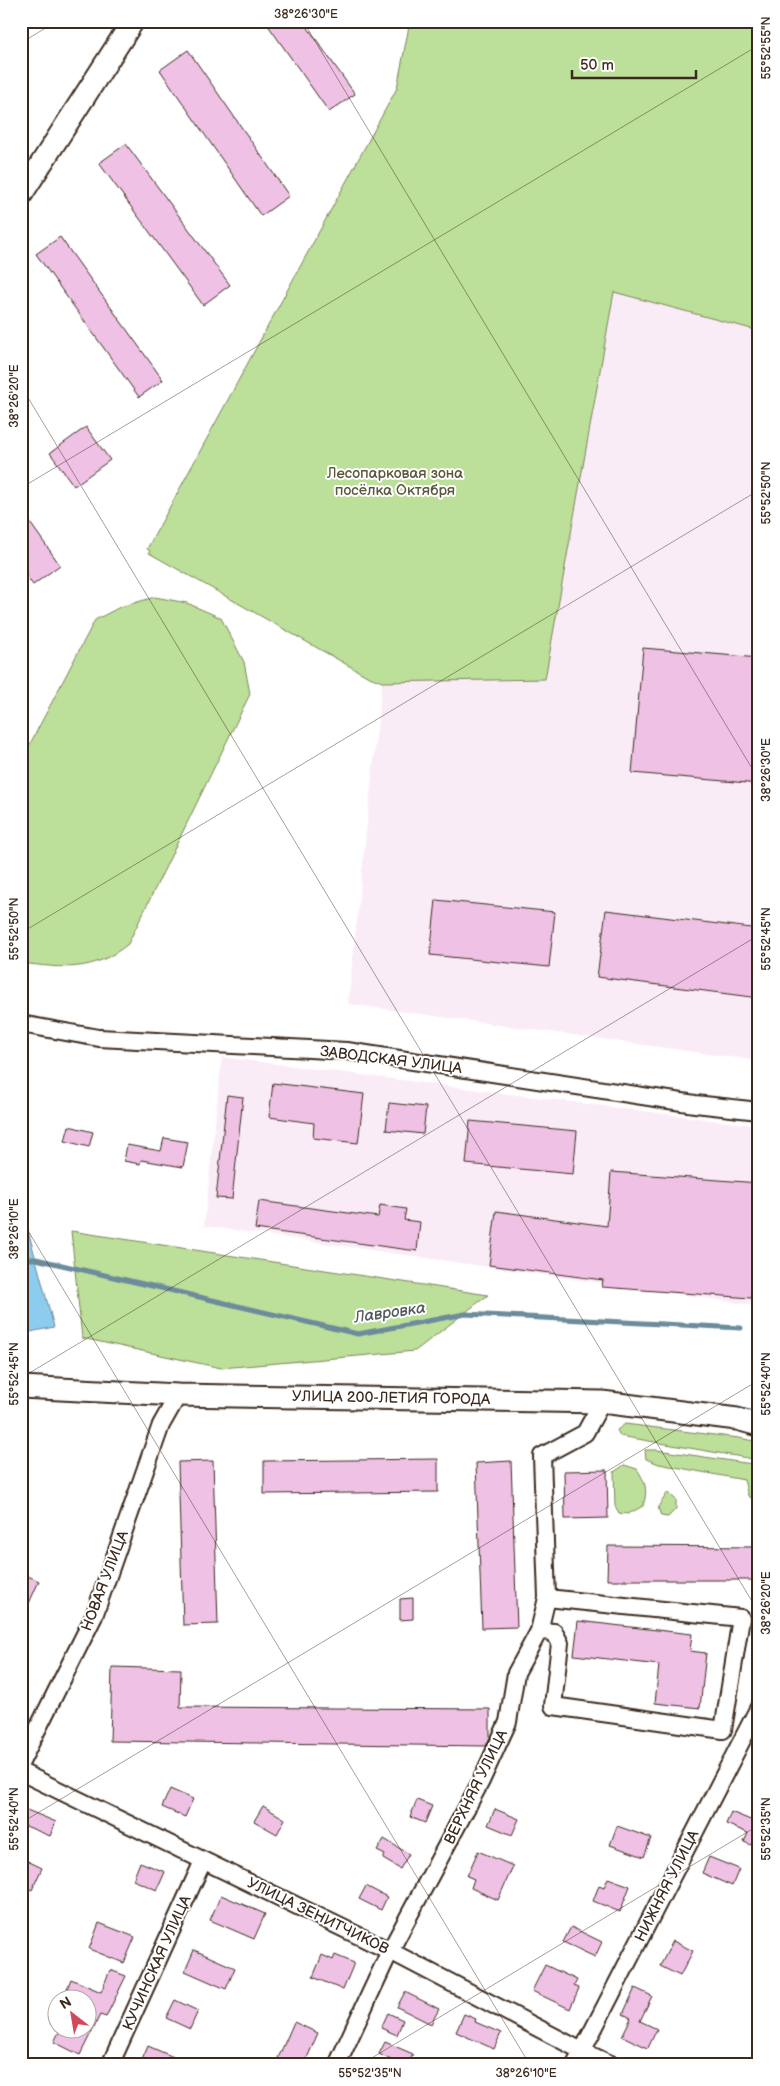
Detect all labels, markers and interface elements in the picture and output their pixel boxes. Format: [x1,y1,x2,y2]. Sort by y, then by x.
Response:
text: 38°26'30"E [274,7,338,22]
text: 55°52'55"N [759,16,774,80]
scale bar [572,48,696,80]
text: 50 m [580,56,614,75]
text: 38°26'20"E [7,364,22,428]
text: 55°52'50"N [759,461,774,525]
park label: Лесопарковая зона посёлка Октября [326,464,463,500]
text: 38°26'30"E [759,738,774,802]
text: 55°52'50"N [7,897,22,961]
text: 55°52'45"N [759,907,774,971]
street label: ЗАВОДСКАЯ УЛИЦА [319,1042,464,1078]
text: 38°26'10"E [7,1198,22,1260]
water label: Лавровка [352,1299,427,1328]
text: 55°52'45"N [7,1342,22,1406]
text: 55°52'40"N [759,1352,774,1416]
street label: УЛИЦА 200-ЛЕТИЯ ГОРОДА [292,1387,491,1409]
street label: НОВАЯ УЛИЦА [77,1527,133,1634]
text: 38°26'20"E [759,1571,774,1635]
street label: ВЕРХНЯЯ УЛИЦА [440,1726,512,1847]
text: 55°52'40"N [7,1787,22,1851]
text: 55°52'35"N [759,1797,774,1861]
street label: НИЖНЯЯ УЛИЦА [631,1826,704,1945]
street label: УЛИЦА ЗЕНИТЧИКОВ [244,1873,392,1959]
street label: КУЧИНСКАЯ УЛИЦА [119,1892,196,2034]
north arrow [48,1988,98,2038]
text: N [57,1993,74,2013]
text: 55°52'35"N [338,2066,402,2081]
text: 38°26'10"E [495,2066,557,2081]

